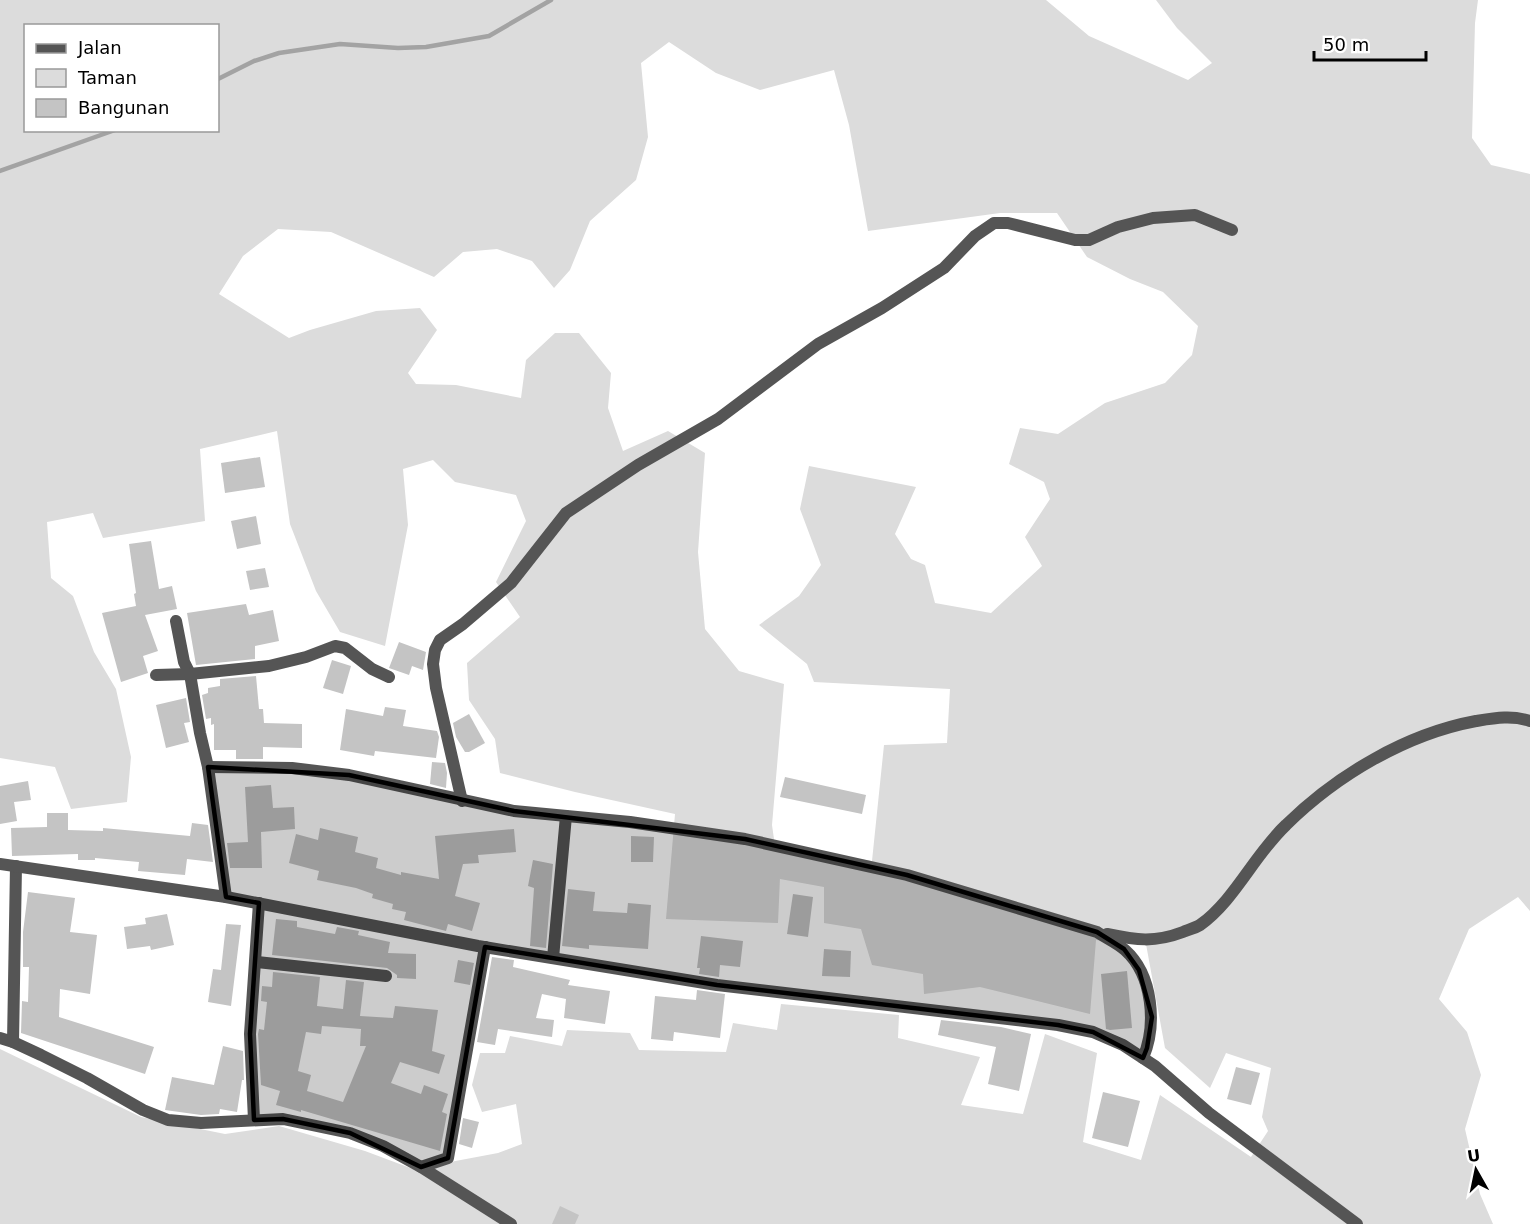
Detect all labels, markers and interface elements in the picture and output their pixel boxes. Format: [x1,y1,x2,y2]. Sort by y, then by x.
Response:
legend [24,24,219,132]
scale bar [1314,24,1426,62]
text: 50 m [1323,34,1369,55]
text: Jalan [77,37,122,58]
text: Taman [77,67,137,88]
text: Bangunan [78,97,169,118]
north arrow [1446,1140,1506,1200]
text: U [1466,1145,1482,1166]

